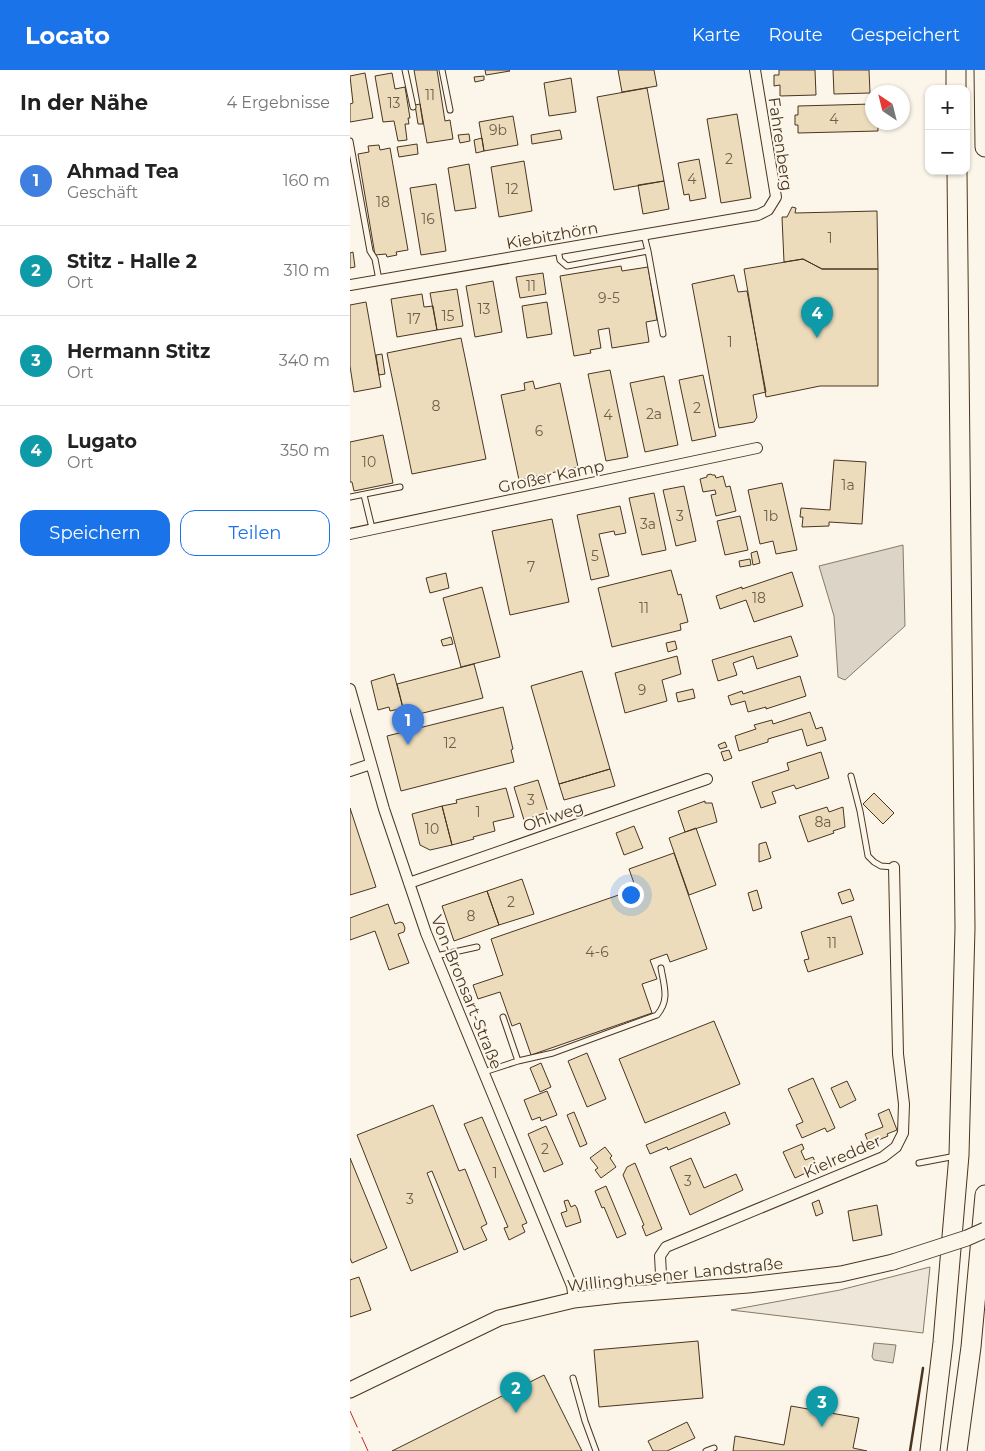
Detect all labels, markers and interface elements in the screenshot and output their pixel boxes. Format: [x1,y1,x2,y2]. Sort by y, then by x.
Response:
text: Locato [25,21,110,50]
text: Karte [692,24,740,46]
text: Route [768,24,823,46]
text: Gespeichert [851,24,960,46]
north arrow [865,85,910,130]
map controls [925,85,970,175]
button: + [925,85,970,130]
house number: 11 [425,86,435,104]
text: In der Nähe [20,90,148,115]
text: 4 Ergebnisse [226,93,330,112]
house number: 13 [388,94,401,112]
street label: Fahrenberg [765,96,796,192]
house number: 4 [829,110,839,128]
house number: 9b [489,121,507,139]
button: − [925,130,970,175]
house number: 2 [725,150,733,168]
text: Ahmad Tea [67,160,179,183]
house number: 4 [687,170,697,188]
text: 1 [33,171,39,190]
text: 160 m [283,171,330,190]
house number: 12 [505,180,519,198]
text: Geschäft [67,183,138,202]
house number: 18 [376,193,390,211]
house number: 16 [421,210,435,228]
street label: Kiebitzhörn [505,218,600,253]
house number: 1 [827,229,833,247]
text: Stitz - Halle 2 [67,250,197,273]
text: 2 [31,261,41,280]
text: 310 m [283,261,330,280]
text: Ort [67,273,94,292]
house number: 11 [526,277,536,295]
house number: 9-5 [598,289,620,307]
pin: 4 [801,297,833,338]
house number: 13 [478,300,491,318]
house number: 15 [442,307,455,325]
house number: 17 [407,310,421,328]
house number: 1 [727,333,733,351]
text: Hermann Stitz [67,340,210,363]
text: 3 [31,351,41,370]
text: 340 m [279,351,330,370]
text: Ort [67,363,94,382]
house number: 8 [432,397,441,415]
house number: 2 [693,399,701,417]
house number: 2a [646,405,662,423]
house number: 4 [603,406,613,424]
house number: 6 [535,422,544,440]
text: Lugato [67,430,137,453]
text: 4 [30,441,42,460]
text: 350 m [280,441,330,460]
text: Ort [67,453,94,472]
house number: 10 [362,453,376,471]
street label: Großer Kamp [496,456,606,497]
house number: 1a [841,476,855,494]
house number: 3 [676,507,684,525]
house number: 1b [764,507,778,525]
button: Speichern [20,510,170,556]
button: Teilen [180,510,330,556]
house number: 3a [640,515,656,533]
house number: 5 [591,547,599,565]
house number: 7 [527,558,535,576]
house number: 18 [752,589,766,607]
house number: 11 [639,599,649,617]
house number: 9 [638,681,646,699]
pin: 1 [392,704,424,745]
house number: 12 [443,734,457,752]
house number: 3 [527,791,535,809]
street label: Ohlweg [520,797,586,836]
house number: 1 [475,803,481,821]
house number: 8a [814,813,832,831]
house number: 10 [425,820,439,838]
your location [618,882,644,908]
house number: 2 [507,893,515,911]
house number: 8 [467,907,476,925]
street label: Von-Bronsart-Straße [427,912,506,1072]
house number: 11 [827,934,837,952]
house number: 4-6 [585,943,609,961]
street label: Kielredder [800,1131,884,1182]
house number: 2 [541,1140,549,1158]
house number: 1 [492,1164,498,1182]
house number: 3 [684,1172,692,1190]
house number: 3 [406,1190,414,1208]
street label: Willinghusener Landstraße [566,1254,784,1295]
pin: 2 [500,1372,532,1413]
pin: 3 [806,1386,838,1427]

